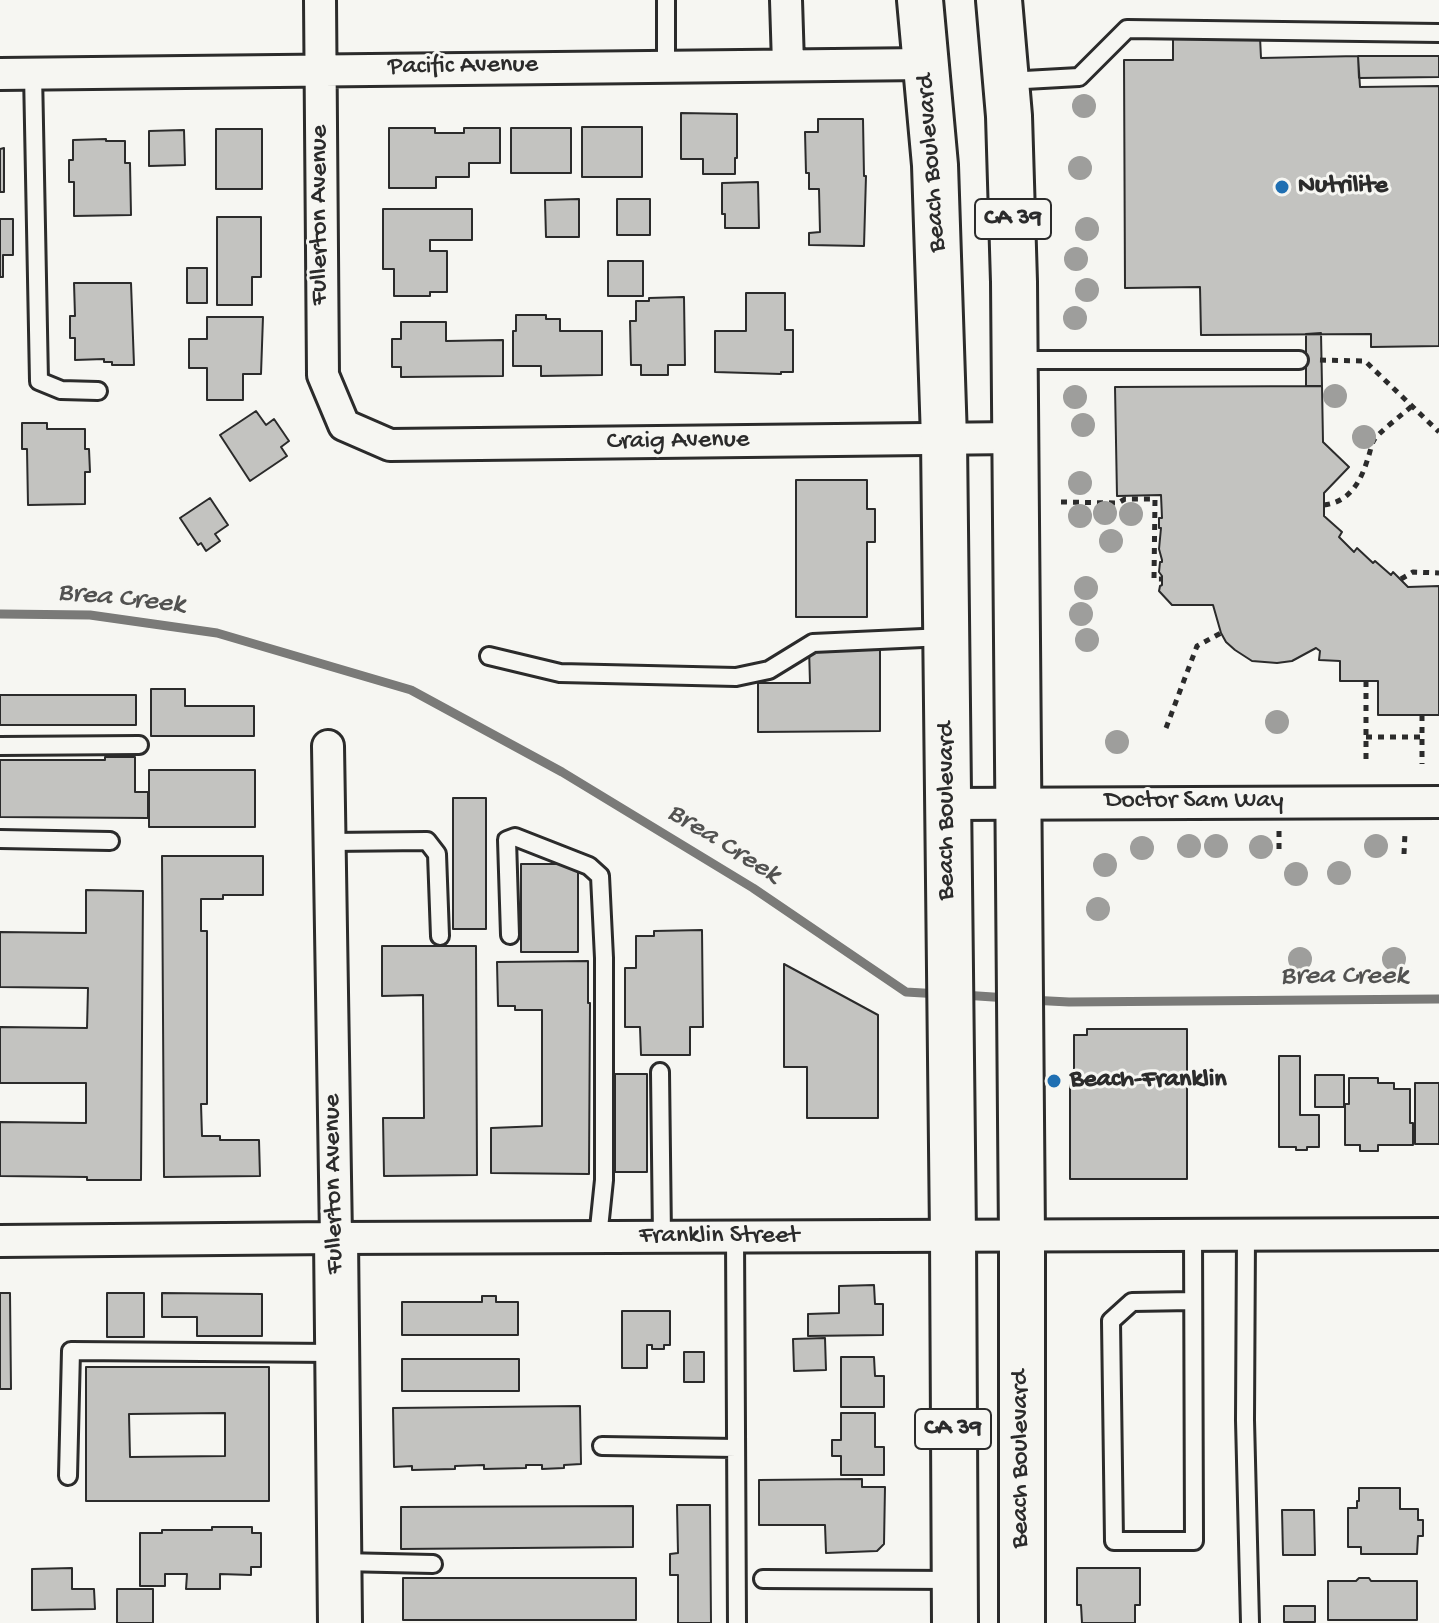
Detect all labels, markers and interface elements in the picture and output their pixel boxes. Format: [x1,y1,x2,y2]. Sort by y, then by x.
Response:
street label: Pacific Avenue [388,50,538,84]
street label: Beach Boulevard [911,73,955,253]
street label: Fullerton Avenue [305,125,337,305]
place label: Nutrilite [1298,171,1388,203]
marker: Nutrilite [1273,178,1291,196]
road number: CA 39 [975,199,1051,239]
street label: Craig Avenue [606,425,750,459]
water label: Brea Creek [56,577,186,623]
street label: Beach Boulevard [932,722,964,900]
street label: Doctor Sam Way [1104,786,1284,818]
water label: Brea Creek [660,797,786,893]
water label: Brea Creek [1280,961,1408,995]
place label: Beach-Franklin [1070,1065,1227,1097]
marker: Beach-Franklin [1045,1072,1063,1090]
street label: Fullerton Avenue [318,1094,352,1274]
street label: Franklin Street [639,1221,799,1253]
street label: Beach Boulevard [1006,1370,1038,1548]
road number: CA 39 [915,1409,991,1449]

